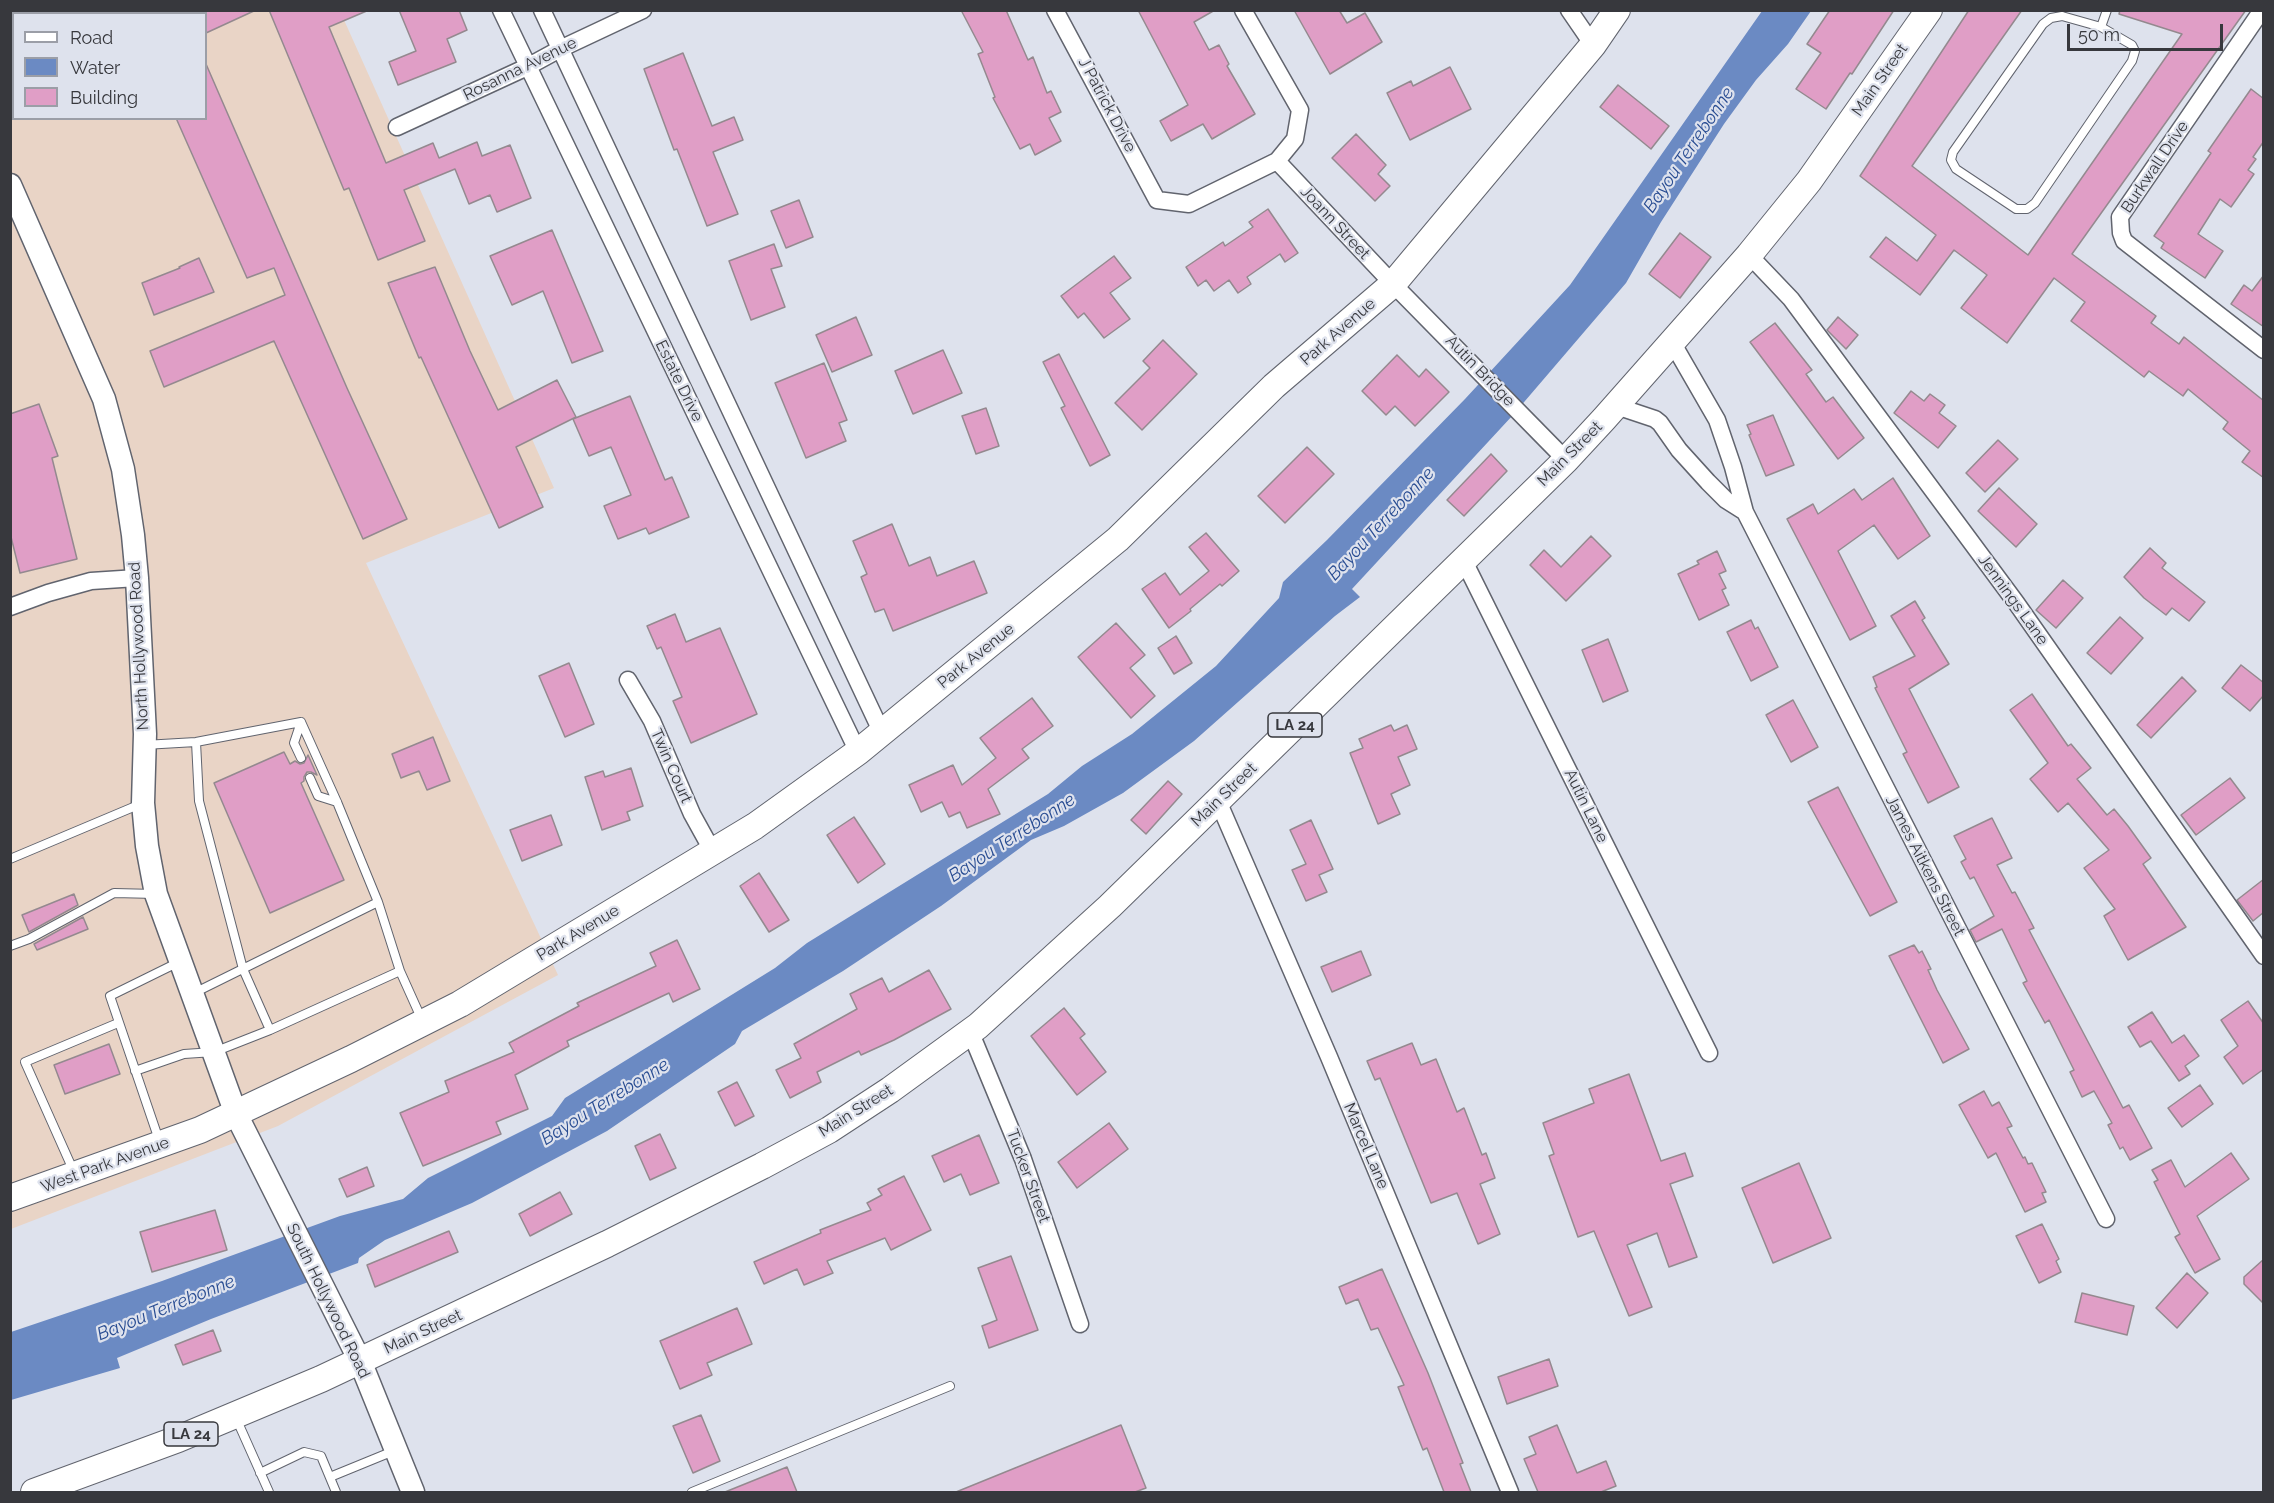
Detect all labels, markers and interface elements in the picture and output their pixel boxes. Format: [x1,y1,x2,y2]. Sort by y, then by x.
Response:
legend [12,12,207,120]
scale bar [2070,12,2226,50]
text: 50 m [2078,24,2120,45]
text: Road [70,27,113,48]
street label: Rosanna Avenue [460,33,580,105]
street label: Main Street [1848,40,1912,120]
street label: J Patrick Drive [1074,54,1140,156]
text: Water [70,57,120,78]
water label: Bayou Terrebonne [1639,83,1739,217]
text: Building [70,87,138,108]
street label: Burkwall Drive [2117,117,2193,217]
street label: Joann Street [1296,182,1374,264]
street label: Park Avenue [1297,294,1379,370]
street label: Autin Bridge [1441,331,1519,411]
street label: Estate Drive [651,337,707,425]
street label: Main Street [1534,418,1606,490]
water label: Bayou Terrebonne [1323,463,1439,585]
street label: Jennings Lane [1974,551,2052,649]
street label: North Hollywood Road [125,561,153,731]
street label: Park Avenue [934,619,1018,693]
road number: LA 24 [1268,713,1322,737]
street label: Twin Court [646,726,696,806]
street label: Main Street [1187,759,1261,831]
street label: Autin Lane [1560,766,1612,846]
water label: Bayou Terrebonne [945,789,1079,887]
street label: James Aitkens Street [1881,793,1969,939]
street label: Park Avenue [533,901,623,965]
water label: Bayou Terrebonne [537,1054,673,1150]
street label: Main Street [815,1081,897,1141]
street label: Marcel Lane [1339,1100,1393,1192]
street label: Tucker Street [1002,1127,1054,1225]
street label: West Park Avenue [38,1133,172,1197]
street label: South Hollywood Road [282,1220,374,1382]
water label: Bayou Terrebonne [94,1271,238,1345]
street label: Main Street [381,1306,465,1358]
road number: LA 24 [164,1422,218,1446]

